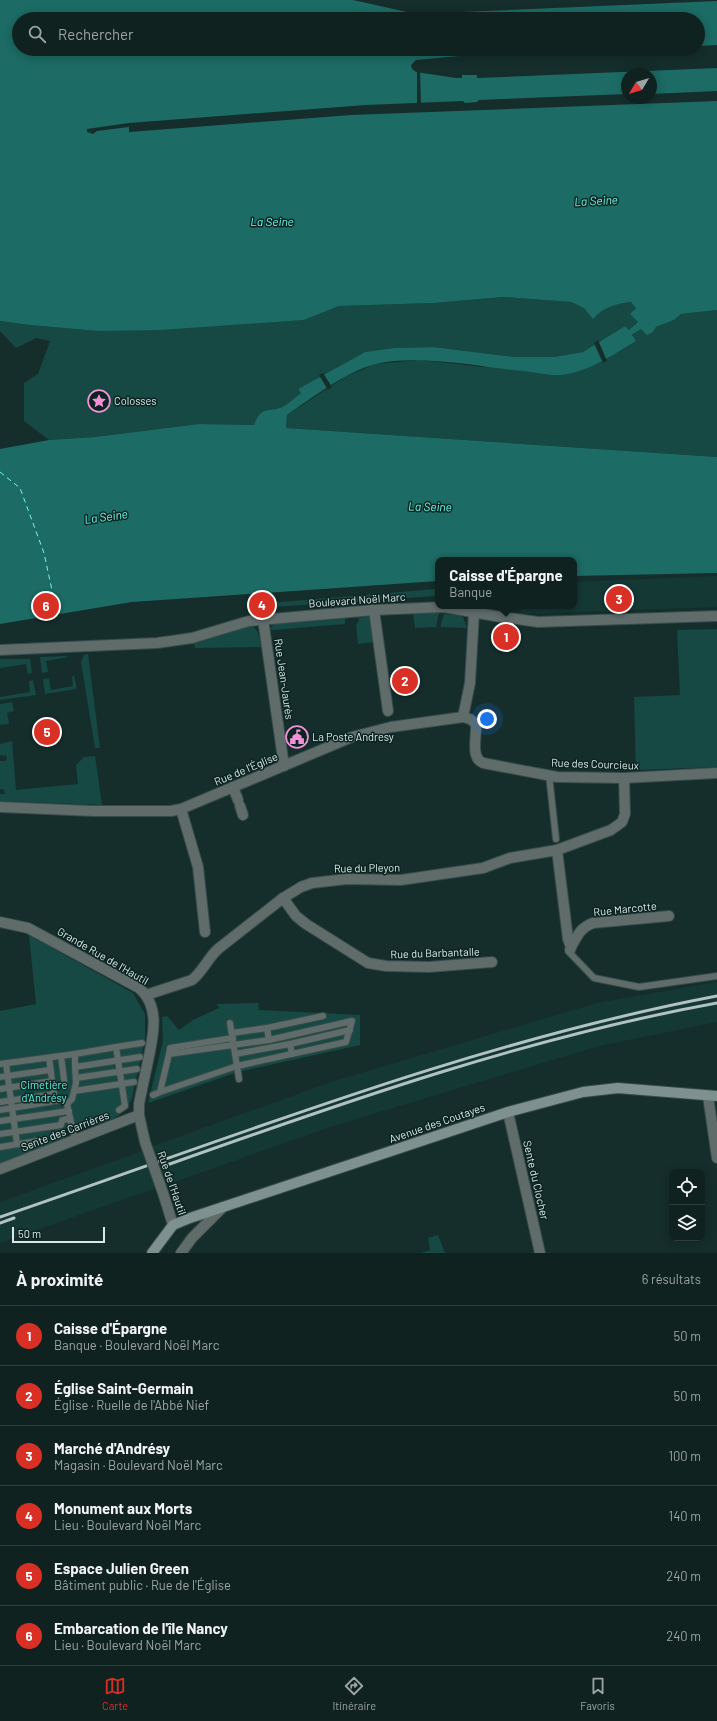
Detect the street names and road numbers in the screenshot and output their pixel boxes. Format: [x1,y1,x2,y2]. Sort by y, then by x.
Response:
street label: Boulevard Noël Marc [308,590,406,609]
street label: Rue Jean-Jaurès [272,638,297,720]
street label: Rue de l'Église [212,749,280,788]
street label: Rue des Courcieux [551,755,639,772]
street label: Rue du Pleyon [334,860,400,875]
street label: Rue Marcotte [593,899,657,918]
street label: Grande Rue de l'Hautil [55,924,151,987]
street label: Rue du Barbantalle [390,944,480,961]
street label: Avenue des Coutayes [387,1100,486,1145]
street label: Sente des Carrières [19,1108,111,1153]
street label: Sente du Clocher [521,1139,552,1221]
street label: Rue de l'Hautil [155,1149,189,1217]

